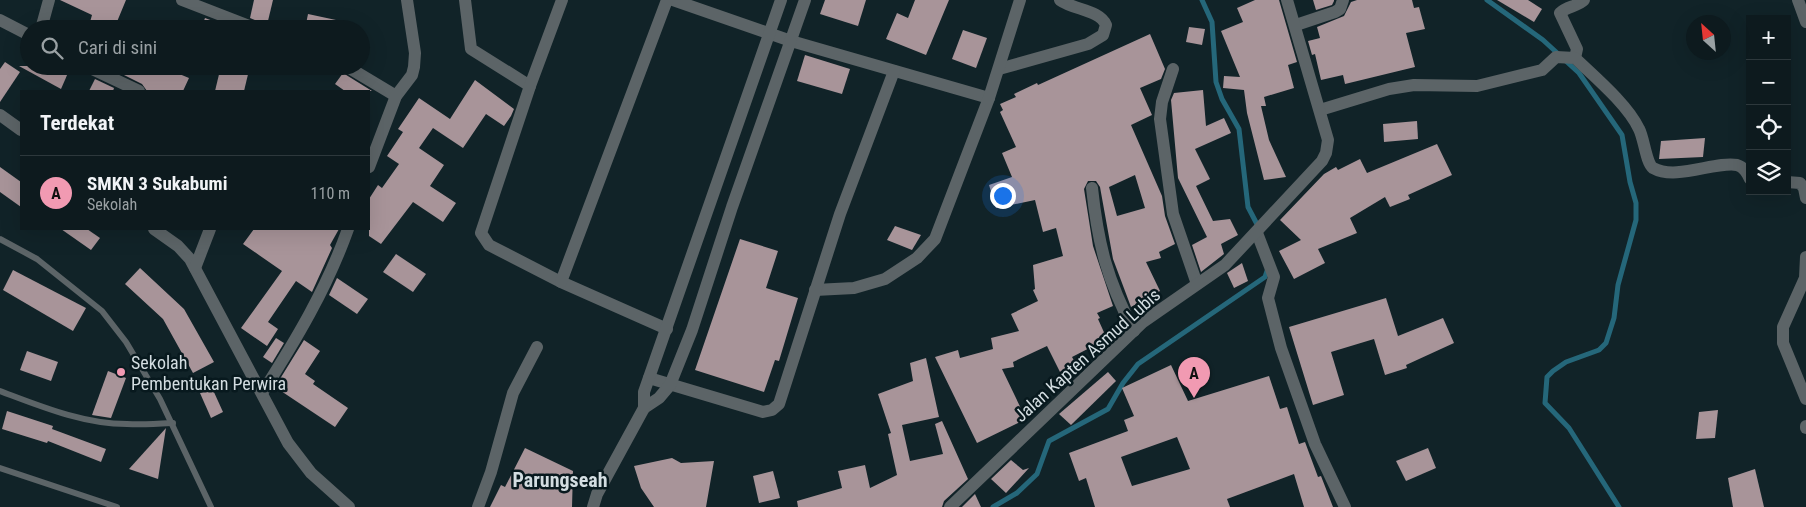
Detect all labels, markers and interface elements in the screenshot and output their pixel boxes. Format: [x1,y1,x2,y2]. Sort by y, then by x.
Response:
north arrow [1686,15,1731,60]
map controls [1746,15,1791,195]
button: + [1746,15,1791,60]
search box [20,20,370,75]
icon: search [38,34,66,62]
text: Cari di sini [78,36,157,59]
button: − [1746,60,1791,105]
button: locate [1746,105,1791,150]
text: Terdekat [40,111,114,135]
button: layers [1746,150,1791,195]
text: SMKN 3 Sukabumi [87,172,227,195]
your location [990,183,1016,209]
text: A [51,184,61,203]
text: 110 m [311,184,350,203]
text: Sekolah [87,195,137,214]
street label: Jalan Kapten Asmud Lubis [1010,284,1164,426]
place label: Sekolah Pembentukan Perwira [131,352,286,394]
pin: A [1178,357,1210,398]
marker: Sekolah Pembentukan Perwira [115,366,127,378]
district label: Parungseah [513,468,607,492]

